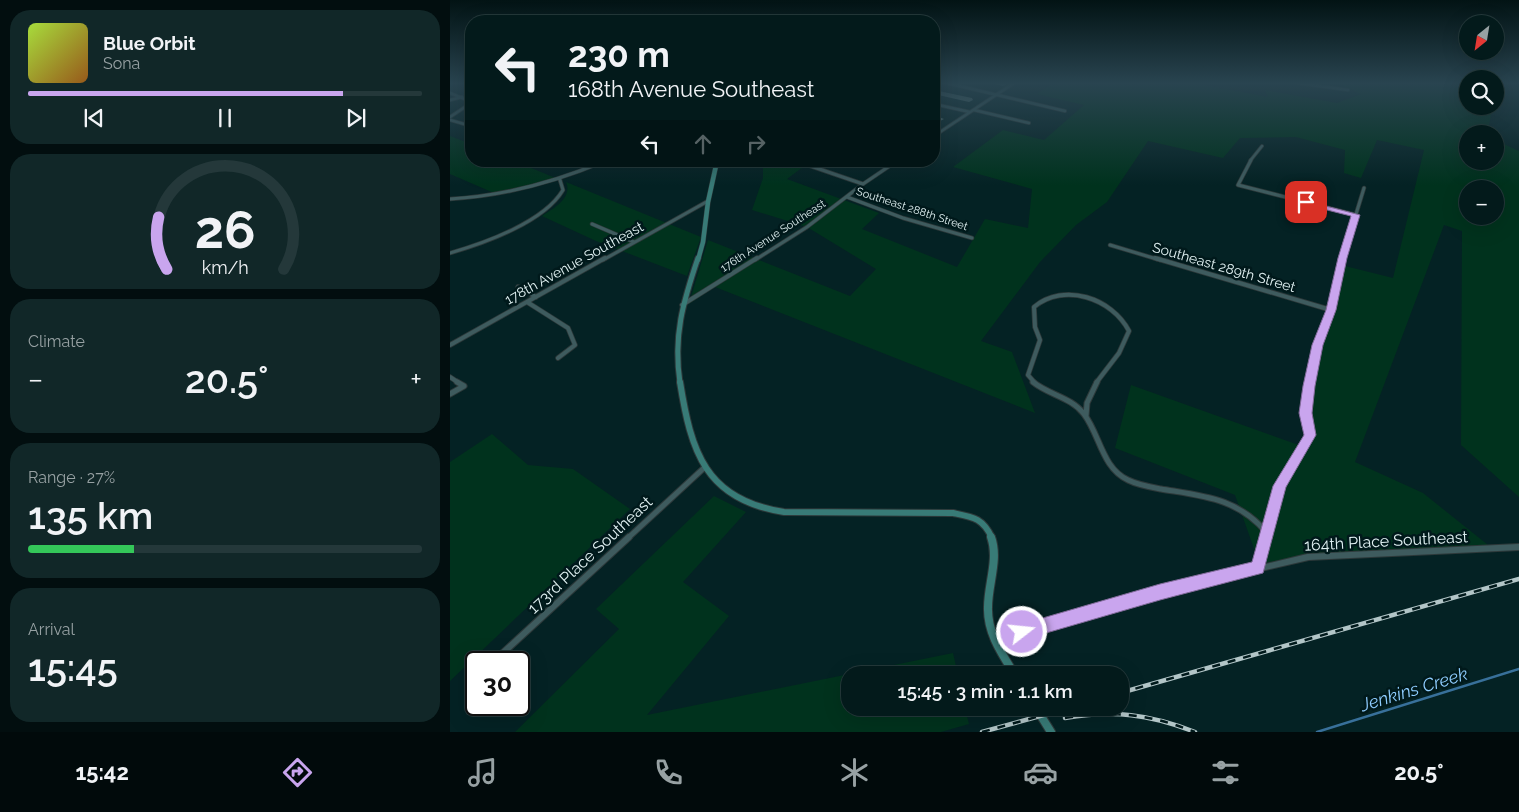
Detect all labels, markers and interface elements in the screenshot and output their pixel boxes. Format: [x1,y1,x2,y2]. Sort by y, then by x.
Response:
north arrow [1459,15,1504,60]
map controls [1459,15,1504,225]
text: Blue Orbit [103,32,195,54]
text: 230 m [568,34,670,75]
icon: left [485,35,550,100]
text: Sona [103,54,140,73]
button: search [1459,70,1504,115]
text: 168th Avenue Southeast [568,76,814,102]
icon: previous [80,104,108,132]
icon: pause [211,104,239,132]
icon: next [342,104,370,132]
button: + [1459,125,1504,170]
icon: left [636,130,664,158]
icon: ahead [689,130,717,158]
icon: right [742,130,770,158]
button: − [1459,180,1504,225]
pin [1285,181,1327,223]
street label: Southeast 288th Street [855,185,970,233]
icon: arrive [1292,188,1320,216]
street label: 176th Avenue Southeast [718,197,828,275]
text: 26 [195,199,255,260]
street label: 178th Avenue Southeast [502,218,646,308]
street label: Southeast 289th Street [1151,239,1298,295]
text: km/h [201,257,249,278]
text: Climate [28,332,85,351]
text: 20.5° [185,357,269,402]
text: − [28,363,43,396]
text: + [410,363,422,396]
text: Range · 27% [28,468,115,487]
street label: 173rd Place Southeast [524,492,657,618]
text: 135 km [28,493,153,538]
street label: 164th Place Southeast [1304,527,1469,555]
position arrow [995,605,1047,657]
text: Arrival [28,620,75,639]
text: 15:45 [28,645,118,690]
speed limit sign: 30 [465,651,530,716]
water label: Jenkins Creek [1357,663,1471,716]
text: 15:45 · 3 min · 1.1 km [897,680,1073,702]
icon: directions [280,755,315,790]
icon: music [465,755,500,790]
icon: phone [651,755,686,790]
icon: climate [837,755,872,790]
icon: car [1023,755,1058,790]
icon: filters [1208,755,1243,790]
text: 15:42 [75,759,129,785]
text: 20.5° [1394,759,1444,785]

